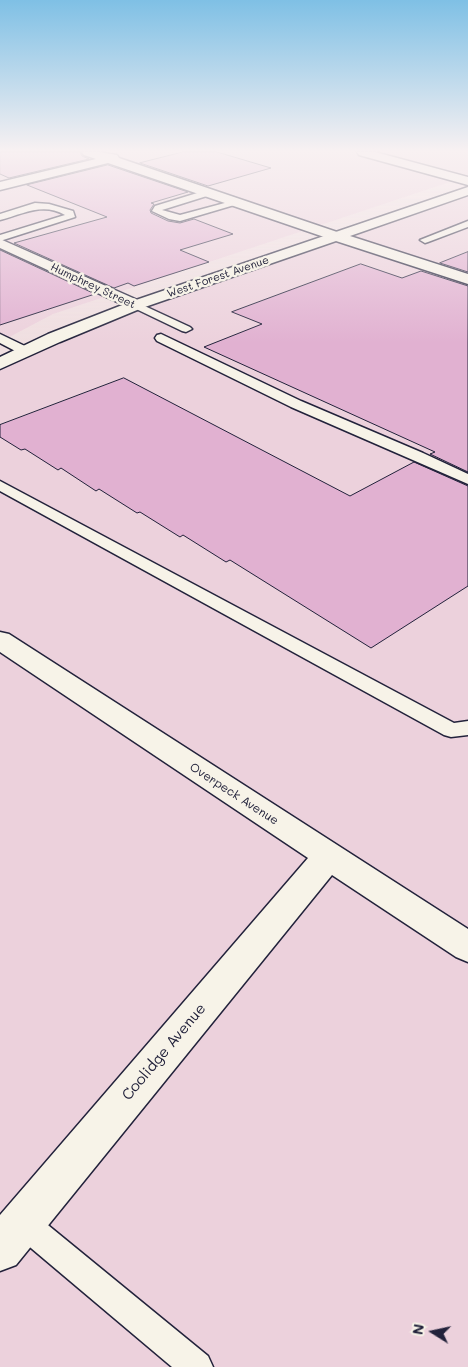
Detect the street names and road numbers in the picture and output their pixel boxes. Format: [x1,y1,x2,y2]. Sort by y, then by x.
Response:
street label: West Forest Avenue [165,253,271,301]
street label: Humphrey Street [48,261,138,311]
street label: Overpeck Avenue [187,760,281,828]
street label: Coolidge Avenue [118,1000,210,1104]

